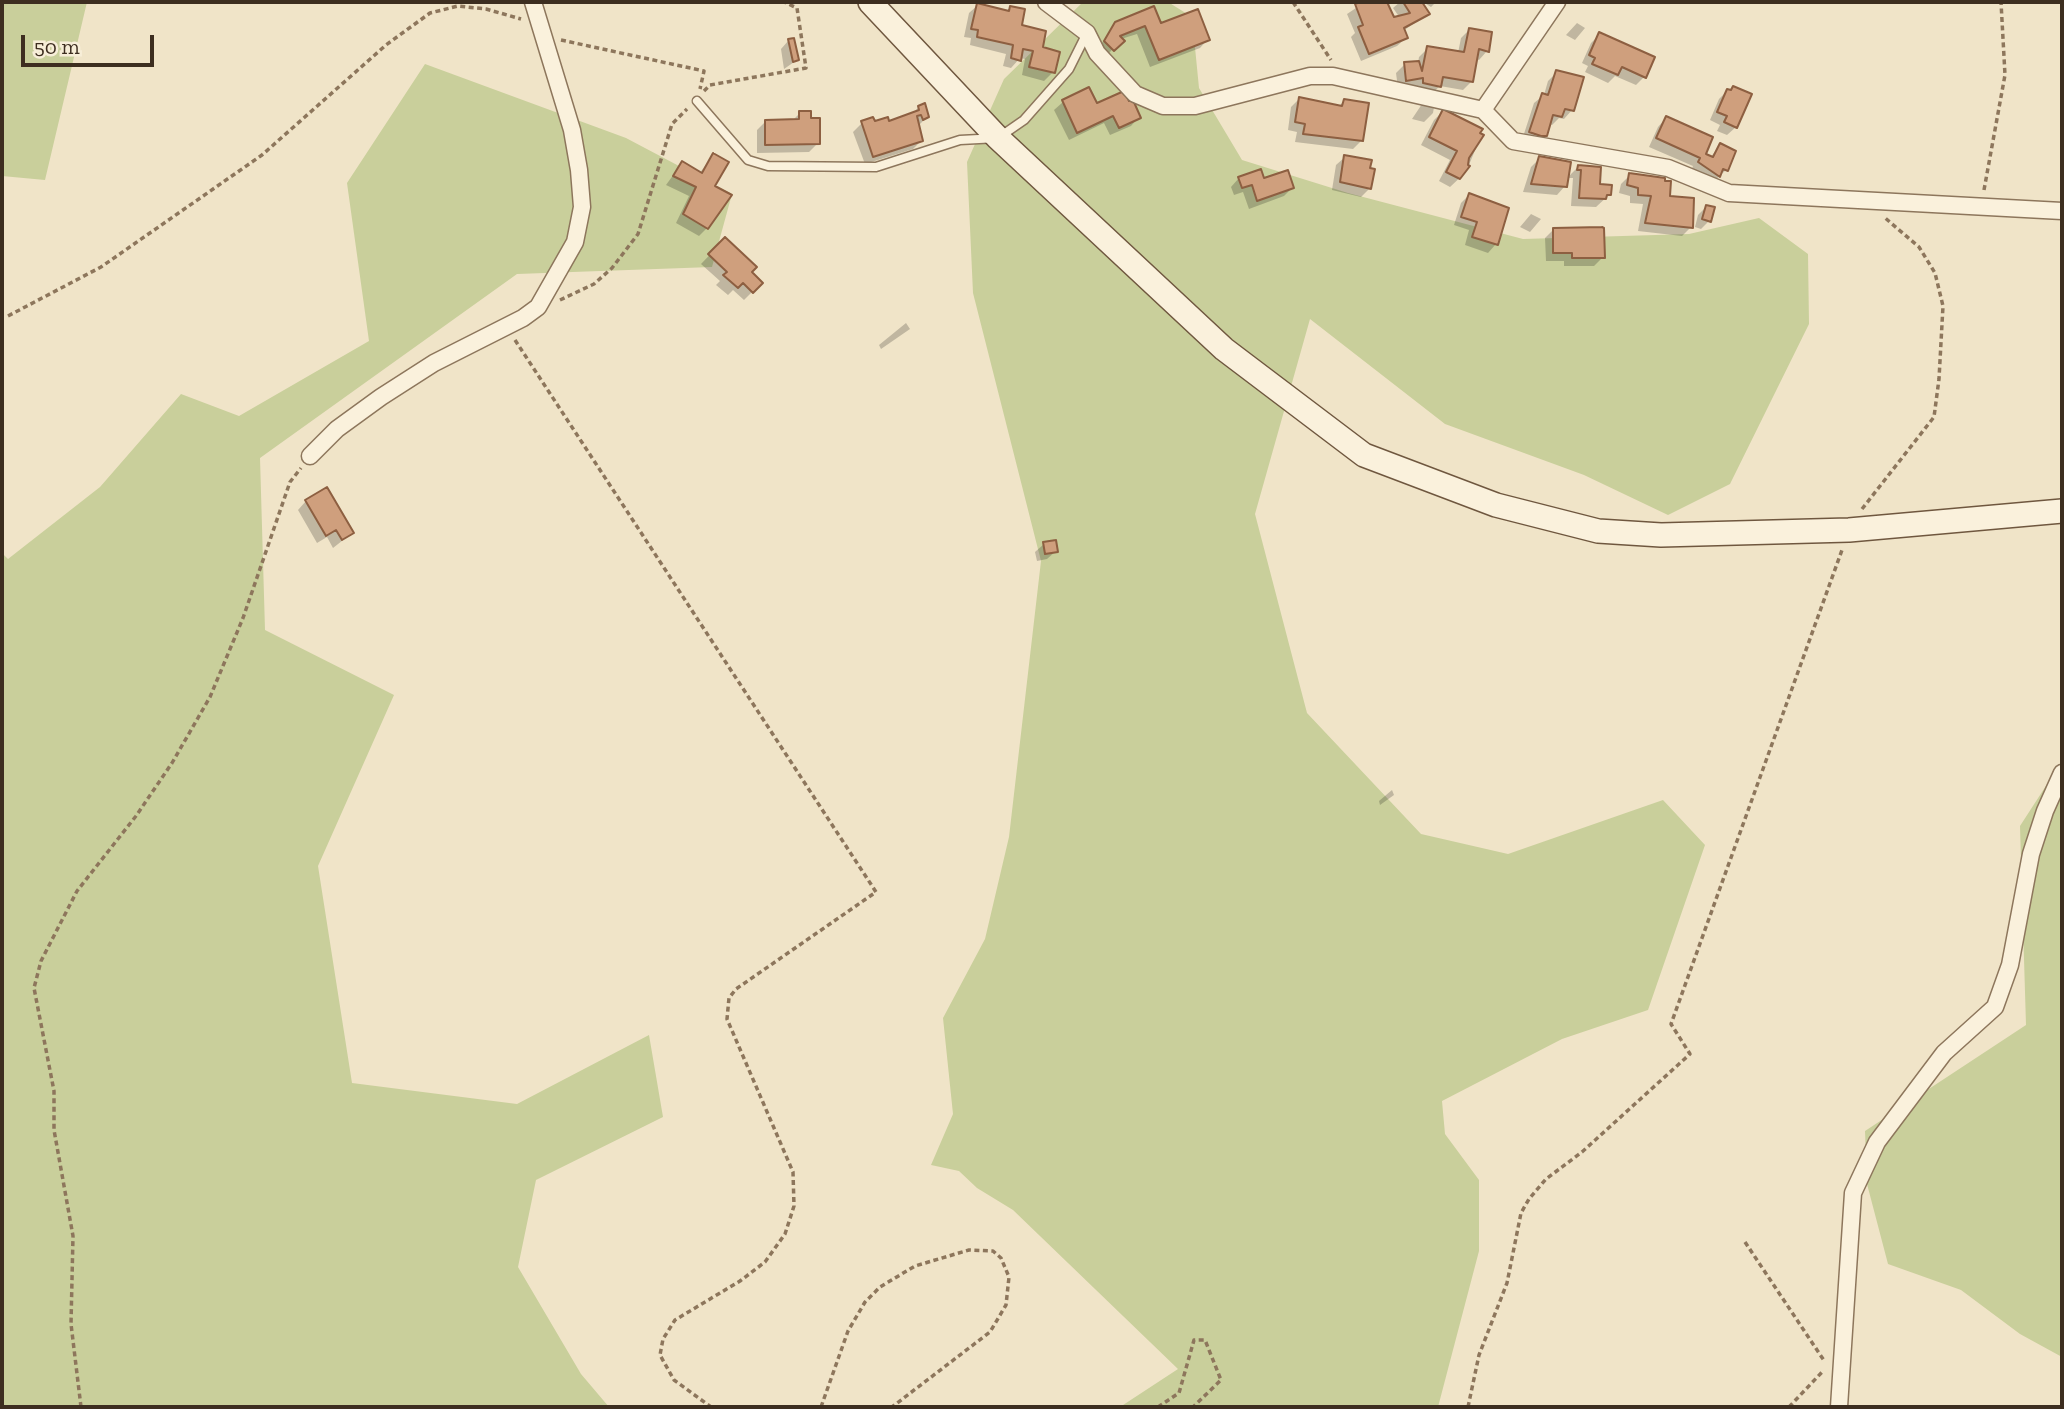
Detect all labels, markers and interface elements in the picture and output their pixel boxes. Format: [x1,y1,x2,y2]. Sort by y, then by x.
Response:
scale bar [24,21,158,65]
text: 50 m [34,34,80,59]

